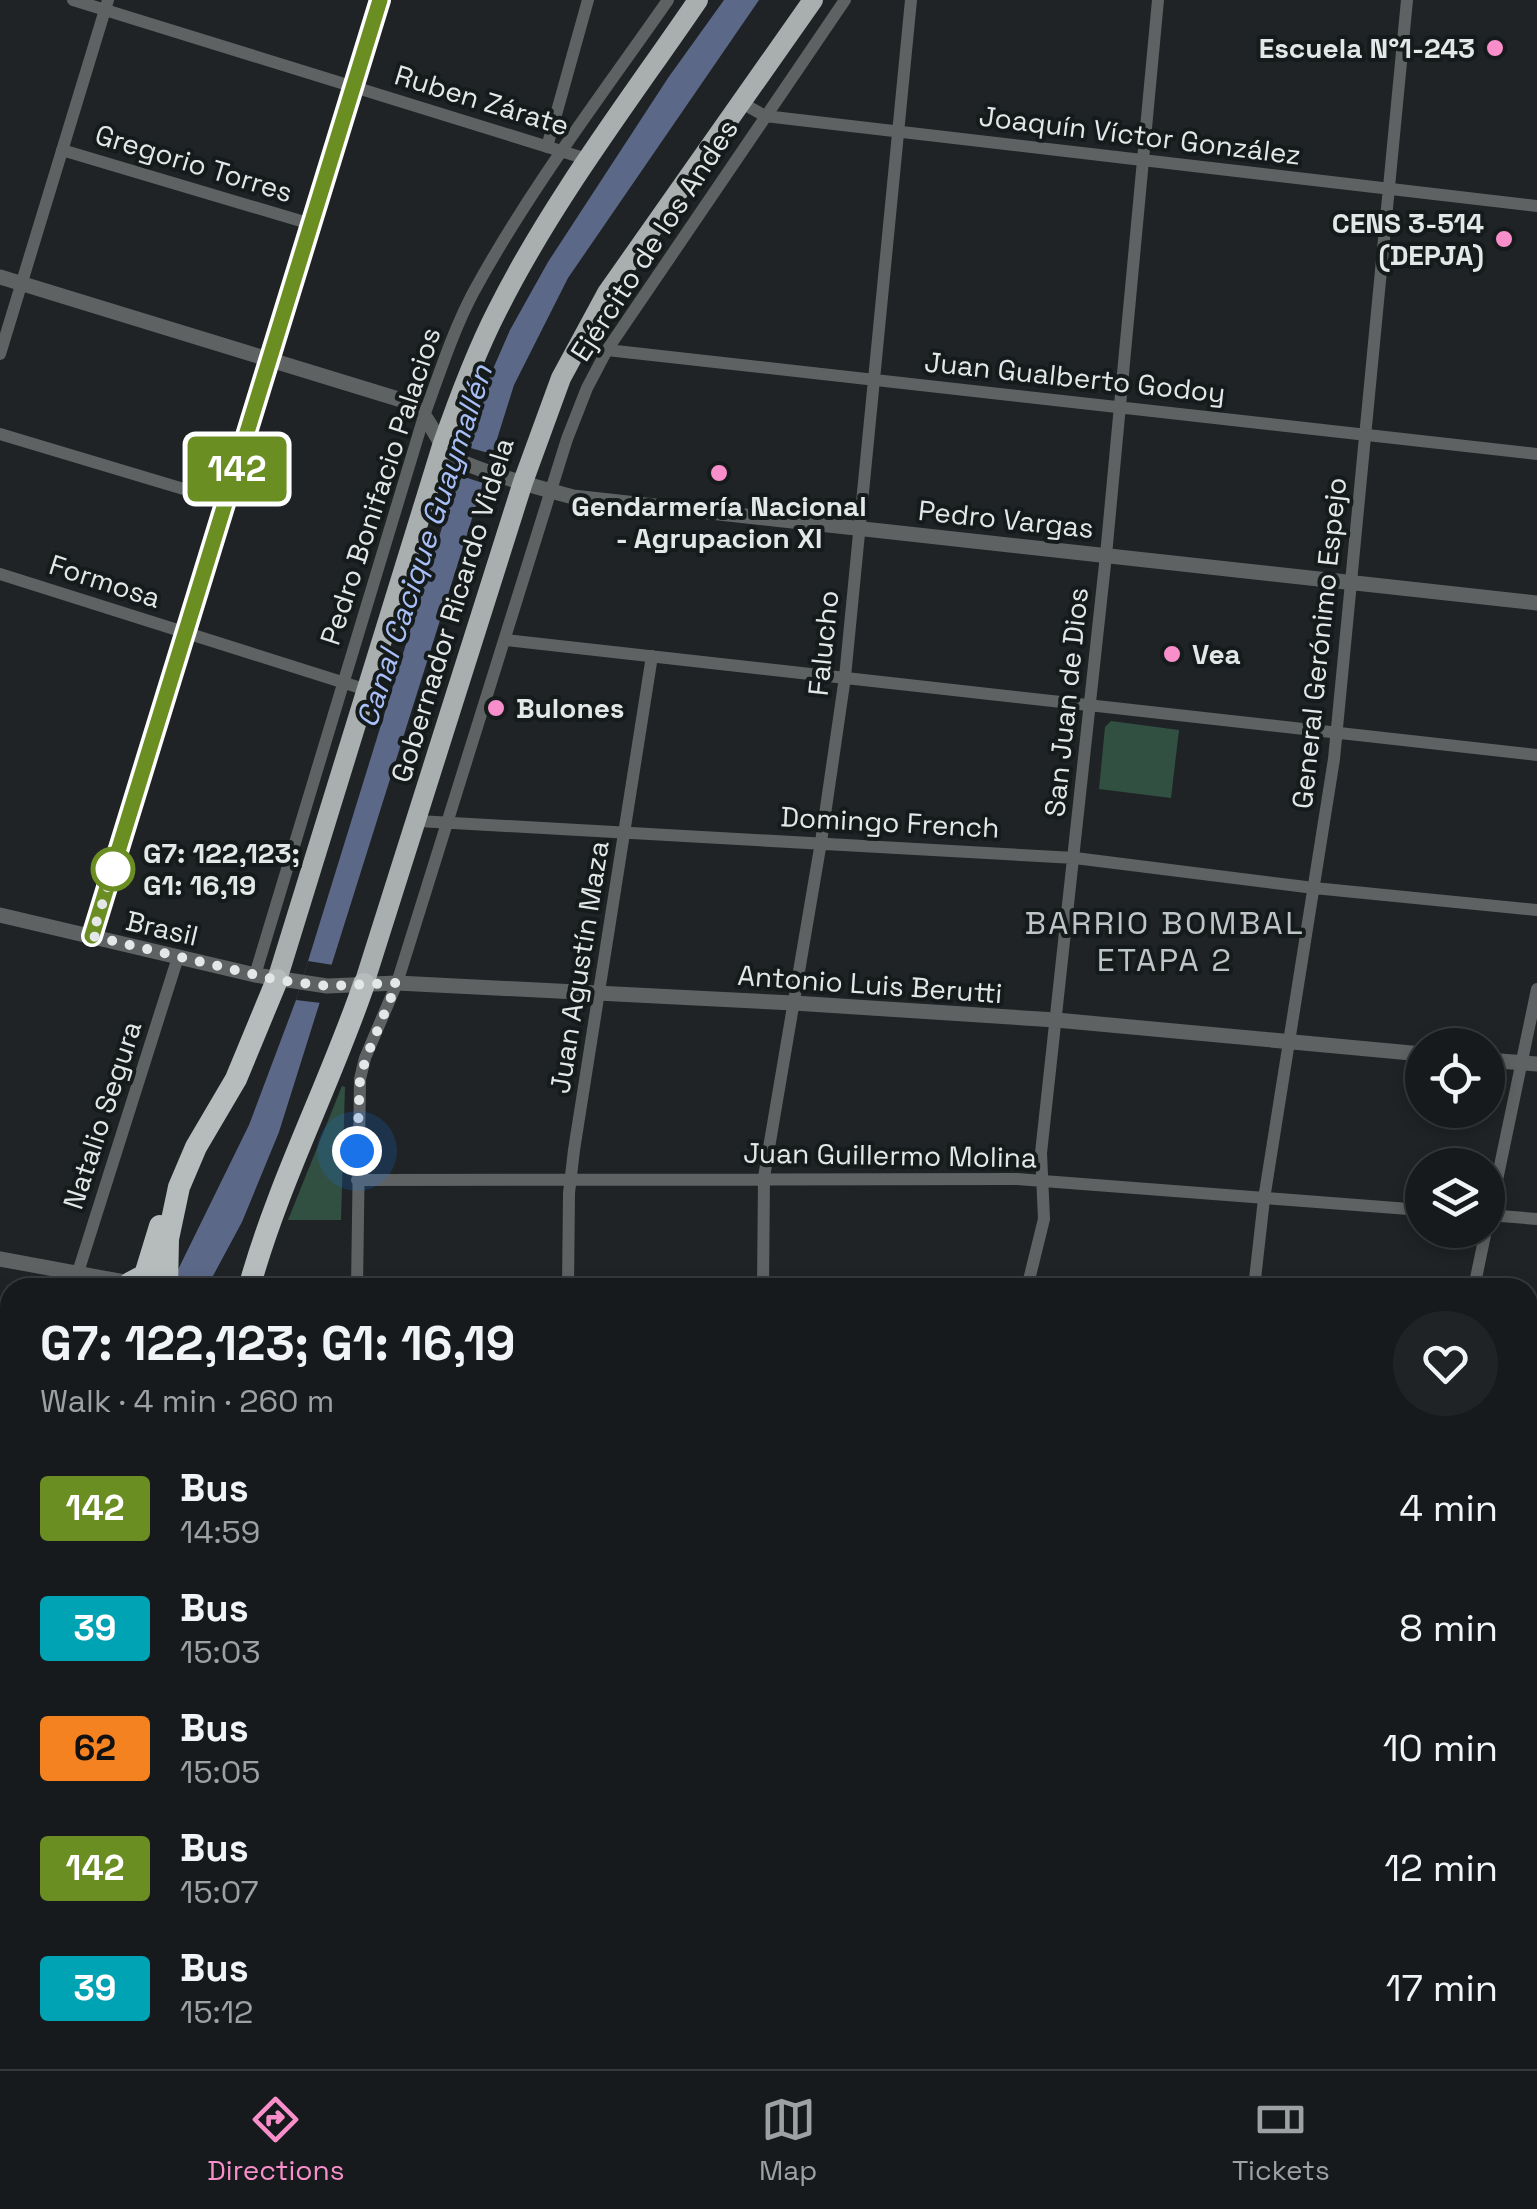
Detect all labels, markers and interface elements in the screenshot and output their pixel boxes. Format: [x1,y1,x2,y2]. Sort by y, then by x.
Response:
place label: Escuela N°1-243 [1259,30,1475,66]
marker: Escuela N°1-243 [1484,37,1506,59]
street label: Ruben Zárate [391,56,573,144]
street label: Joaquín Víctor González [977,97,1303,173]
street label: Ejército de los Andes [562,112,746,368]
street label: Gregorio Torres [91,116,297,210]
place label: CENS 3-514 (DEPJA) [1332,205,1484,273]
marker: CENS 3-514 (DEPJA) [1493,228,1515,250]
street label: Pedro Bonifacio Palacios [312,322,448,650]
street label: Juan Gualberto Godoy [923,343,1227,411]
water label: Canal Cacique Guaymallén [347,359,501,732]
street label: Gobernador Ricardo Videla [382,433,522,787]
line badge: 142 [180,436,294,502]
text: 142 [208,447,266,491]
marker: Gendarmería Nacional - Agrupacion XI [708,462,730,484]
street label: General Gerónimo Espejo [1284,475,1354,811]
place label: Gendarmería Nacional - Agrupacion XI [571,488,867,556]
street label: Pedro Vargas [916,492,1096,546]
street label: Formosa [45,546,165,616]
street label: San Juan de Dios [1036,586,1096,818]
street label: Falucho [800,588,846,698]
place label: Vea [1192,636,1241,672]
marker: Vea [1161,643,1183,665]
place label: Bulones [516,690,625,726]
marker: Bulones [485,697,507,719]
street label: Domingo French [780,798,1000,846]
place label: G7: 122,123; G1: 16,19 [143,835,300,903]
street label: Juan Agustín Maza [541,838,617,1096]
marker: G7: 122,123; G1: 16,19 [92,848,134,890]
street label: Brasil [122,902,202,954]
district label: BARRIO BOMBAL ETAPA 2 [1025,903,1305,980]
street label: Antonio Luis Berutti [736,957,1004,1011]
street label: Natalio Segura [55,1016,149,1214]
map controls [1405,1028,1505,1248]
button: locate [1405,1028,1505,1128]
your location [332,1126,382,1176]
street label: Juan Guillermo Molina [743,1134,1037,1176]
button: layers [1405,1148,1505,1248]
button: heart [1393,1311,1498,1416]
text: G7: 122,123; G1: 16,19 [40,1313,515,1374]
text: Walk · 4 min · 260 m [40,1381,334,1421]
text: Bus [180,1464,249,1512]
text: 4 min [1399,1484,1498,1532]
text: 142 [66,1486,124,1530]
text: 14:59 [180,1512,260,1552]
text: Bus [180,1584,249,1632]
text: 8 min [1399,1604,1498,1652]
text: 39 [74,1606,116,1650]
text: 15:03 [180,1632,260,1672]
text: Bus [180,1704,249,1752]
text: 10 min [1383,1724,1498,1772]
text: 62 [74,1726,116,1770]
text: 15:05 [180,1752,260,1792]
text: Bus [180,1824,249,1872]
text: 12 min [1384,1844,1498,1892]
text: 142 [66,1846,124,1890]
text: 15:07 [180,1872,259,1912]
text: Bus [180,1944,249,1992]
text: 17 min [1386,1964,1498,2012]
text: 39 [74,1966,116,2010]
text: 15:12 [180,1992,253,2032]
tab: Directions [207,2092,344,2188]
tab: Map [759,2092,817,2188]
tab: Tickets [1232,2092,1330,2188]

